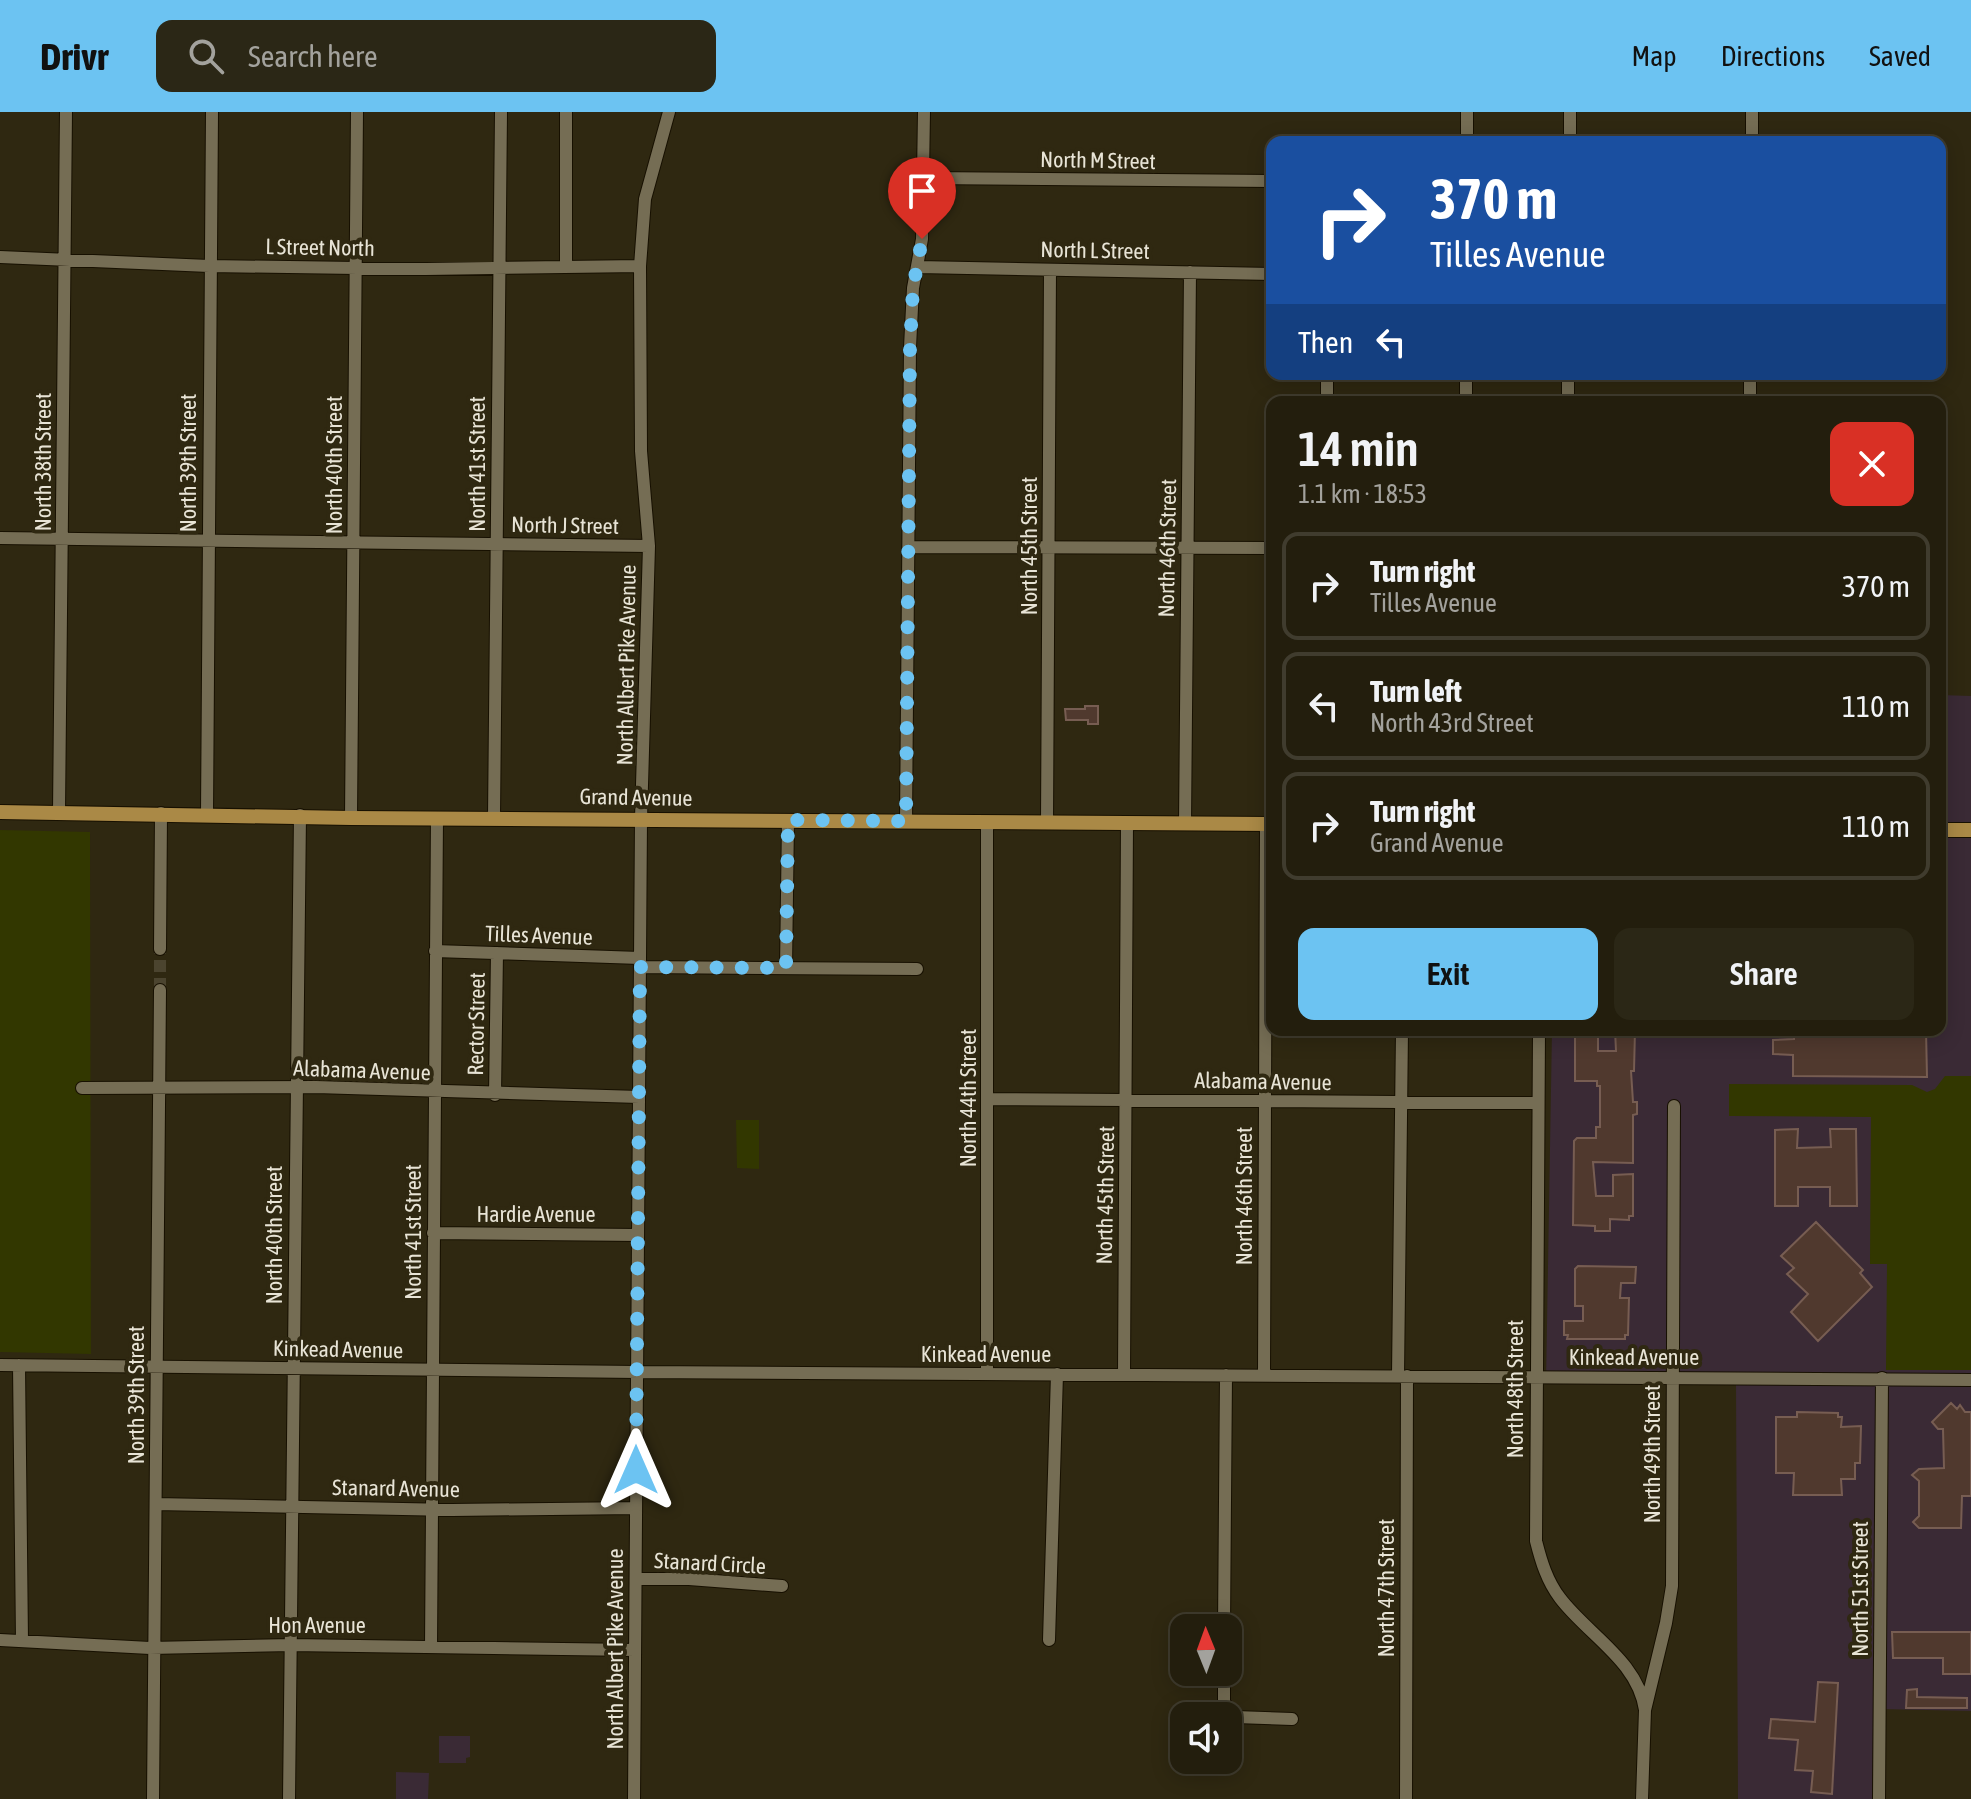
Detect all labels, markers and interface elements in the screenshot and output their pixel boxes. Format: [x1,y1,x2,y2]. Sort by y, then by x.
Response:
search box [156,20,716,92]
icon: search [184,34,228,78]
text: Drivr [40,35,108,78]
text: Search here [248,39,378,73]
text: Map [1632,40,1677,72]
text: Directions [1721,40,1825,72]
text: Saved [1869,40,1931,72]
street label: North M Street [1040,146,1156,174]
pin [888,157,956,239]
text: 370 m [1430,167,1557,231]
icon: right [1298,168,1402,272]
icon: arrive [900,169,944,213]
street label: L Street North [265,233,375,261]
text: Tilles Avenue [1430,233,1606,275]
street label: North L Street [1040,236,1150,264]
icon: left [1369,320,1413,364]
text: Then [1298,325,1353,359]
street label: North 38th Street [30,393,56,531]
street label: North 39th Street [175,394,201,532]
street label: North 40th Street [321,396,347,534]
street label: North 41st Street [464,396,490,532]
text: 14 min [1298,421,1419,476]
button: close [1830,422,1914,506]
street label: North 45th Street [1016,477,1042,615]
street label: North 46th Street [1153,478,1181,618]
text: 1.1 km · 18:53 [1298,479,1427,509]
street label: North J Street [511,511,619,539]
text: Turn right [1370,554,1476,588]
street label: North Albert Pike Avenue [611,564,641,766]
icon: right [1302,564,1346,608]
text: 370 m [1842,569,1910,603]
text: Tilles Avenue [1370,588,1497,618]
text: Turn left [1370,674,1462,708]
icon: left [1302,684,1346,728]
text: 110 m [1842,689,1910,723]
text: North 43rd Street [1370,708,1534,738]
street label: Grand Avenue [579,783,693,811]
text: Turn right [1370,794,1476,828]
icon: right [1302,804,1346,848]
text: 110 m [1842,809,1910,843]
text: Grand Avenue [1370,828,1503,858]
street label: Tilles Avenue [485,920,593,950]
button: Exit [1298,928,1598,1020]
button: Share [1614,928,1914,1020]
street label: Rector Street [462,972,490,1076]
street label: North 44th Street [955,1029,981,1167]
street label: Alabama Avenue [293,1055,431,1085]
street label: Alabama Avenue [1194,1067,1332,1095]
street label: North 45th Street [1091,1125,1119,1265]
street label: North 46th Street [1231,1127,1257,1265]
street label: North 41st Street [400,1164,426,1300]
street label: North 40th Street [261,1166,287,1304]
street label: Hardie Avenue [477,1201,595,1227]
street label: North 48th Street [1502,1320,1528,1458]
street label: North 39th Street [123,1326,149,1464]
street label: Kinkead Avenue [273,1335,403,1363]
street label: Kinkead Avenue [921,1341,1051,1367]
street label: Kinkead Avenue [1569,1344,1699,1370]
street label: North 49th Street [1639,1385,1665,1523]
position arrow [594,1428,678,1512]
street label: Stanard Avenue [332,1474,460,1502]
street label: North 47th Street [1373,1519,1399,1657]
street label: North 51st Street [1847,1521,1873,1657]
street label: Stanard Circle [653,1547,767,1579]
street label: North Albert Pike Avenue [602,1549,628,1749]
street label: Hon Avenue [268,1612,366,1638]
north arrow [1170,1614,1242,1686]
map controls [1170,1614,1242,1774]
button: sound [1170,1702,1242,1774]

